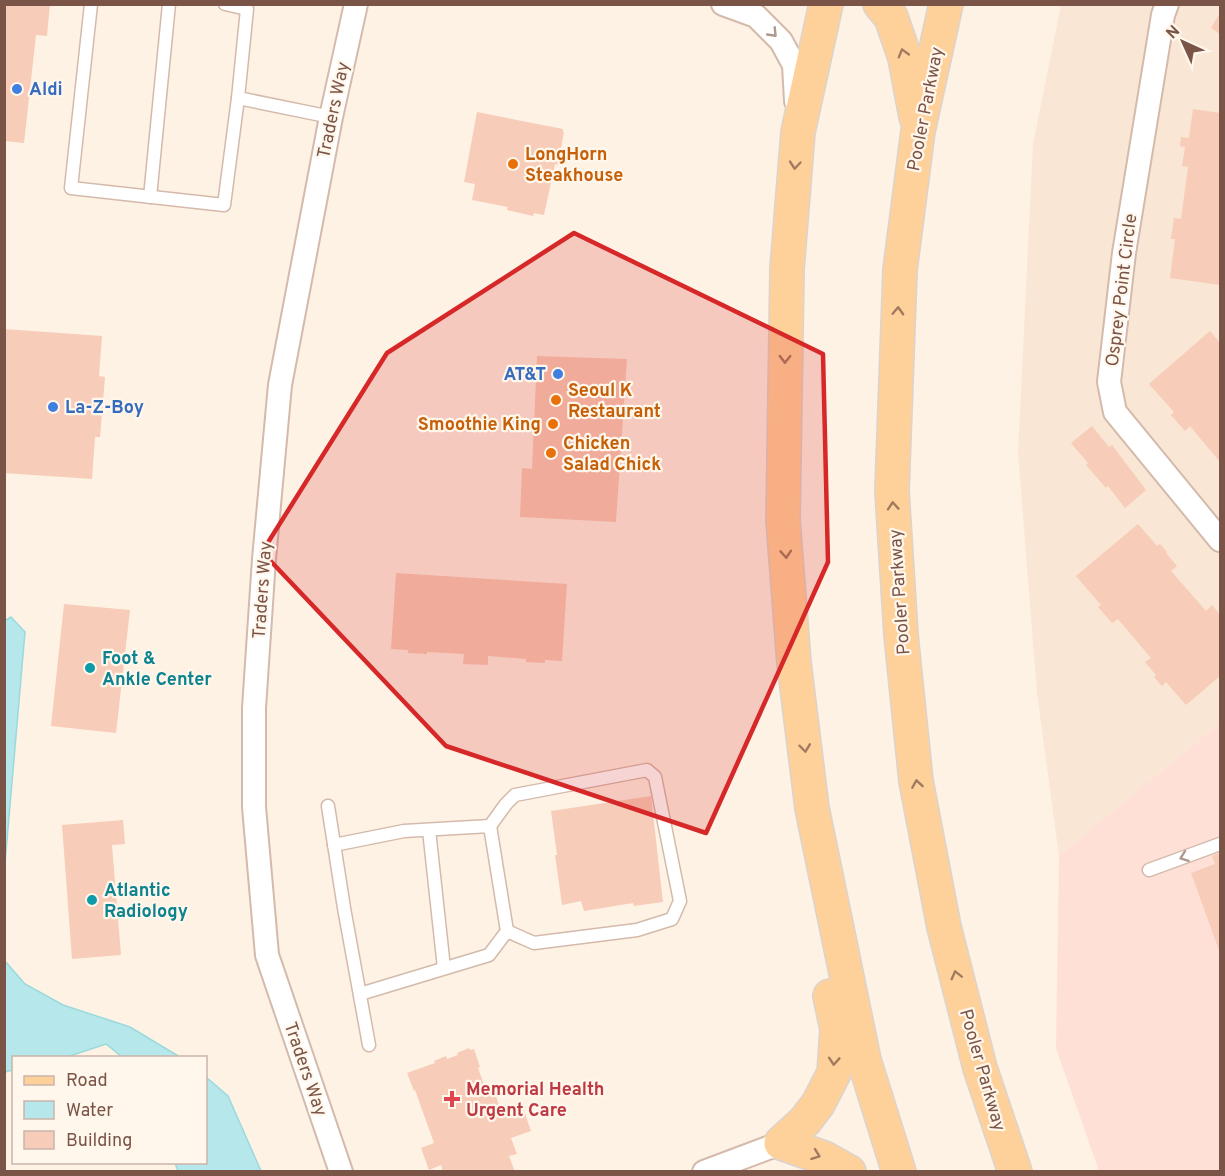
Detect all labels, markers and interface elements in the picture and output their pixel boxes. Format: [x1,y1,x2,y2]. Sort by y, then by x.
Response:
north arrow [1153,12,1213,72]
text: N [1163,22,1185,44]
one-way arrow [765,25,776,36]
street label: Pooler Parkway [903,45,950,173]
one-way arrow [898,48,910,59]
street label: Traders Way [313,60,356,161]
place label: Aldi [29,79,63,102]
marker: Aldi [10,82,24,96]
place label: LongHorn Steakhouse [525,144,623,188]
marker: LongHorn Steakhouse [506,157,520,171]
one-way arrow [789,160,802,169]
street label: Osprey Point Circle [1102,212,1143,368]
one-way arrow [892,306,905,315]
one-way arrow [779,355,792,364]
place label: AT&T [504,364,546,387]
marker: AT&T [551,367,565,381]
place label: Seoul K Restaurant [568,380,661,424]
marker: Seoul K Restaurant [549,393,563,407]
place label: La-Z-Boy [65,397,144,420]
marker: La-Z-Boy [46,400,60,414]
place label: Smoothie King [418,414,541,437]
marker: Smoothie King [546,417,560,431]
place label: Chicken Salad Chick [563,433,661,477]
marker: Chicken Salad Chick [544,446,558,460]
one-way arrow [887,501,900,510]
street label: Pooler Parkway [885,528,916,656]
street label: Traders Way [249,540,278,640]
one-way arrow [779,550,792,559]
place label: Foot & Ankle Center [102,648,212,692]
marker: Foot & Ankle Center [83,661,97,675]
one-way arrow [798,744,811,753]
one-way arrow [911,779,924,789]
one-way arrow [1180,849,1190,862]
place label: Atlantic Radiology [104,880,188,924]
marker: Atlantic Radiology [85,893,99,907]
one-way arrow [951,970,964,980]
street label: Pooler Parkway [953,1007,1010,1134]
street label: Traders Way [278,1019,331,1120]
legend [12,1056,207,1164]
one-way arrow [828,1056,841,1065]
text: Road [66,1070,108,1093]
place label: Memorial Health Urgent Care [466,1079,604,1123]
marker: Memorial Health Urgent Care [443,1090,461,1108]
text: Water [66,1100,113,1123]
text: Building [66,1130,132,1153]
one-way arrow [810,1148,821,1161]

